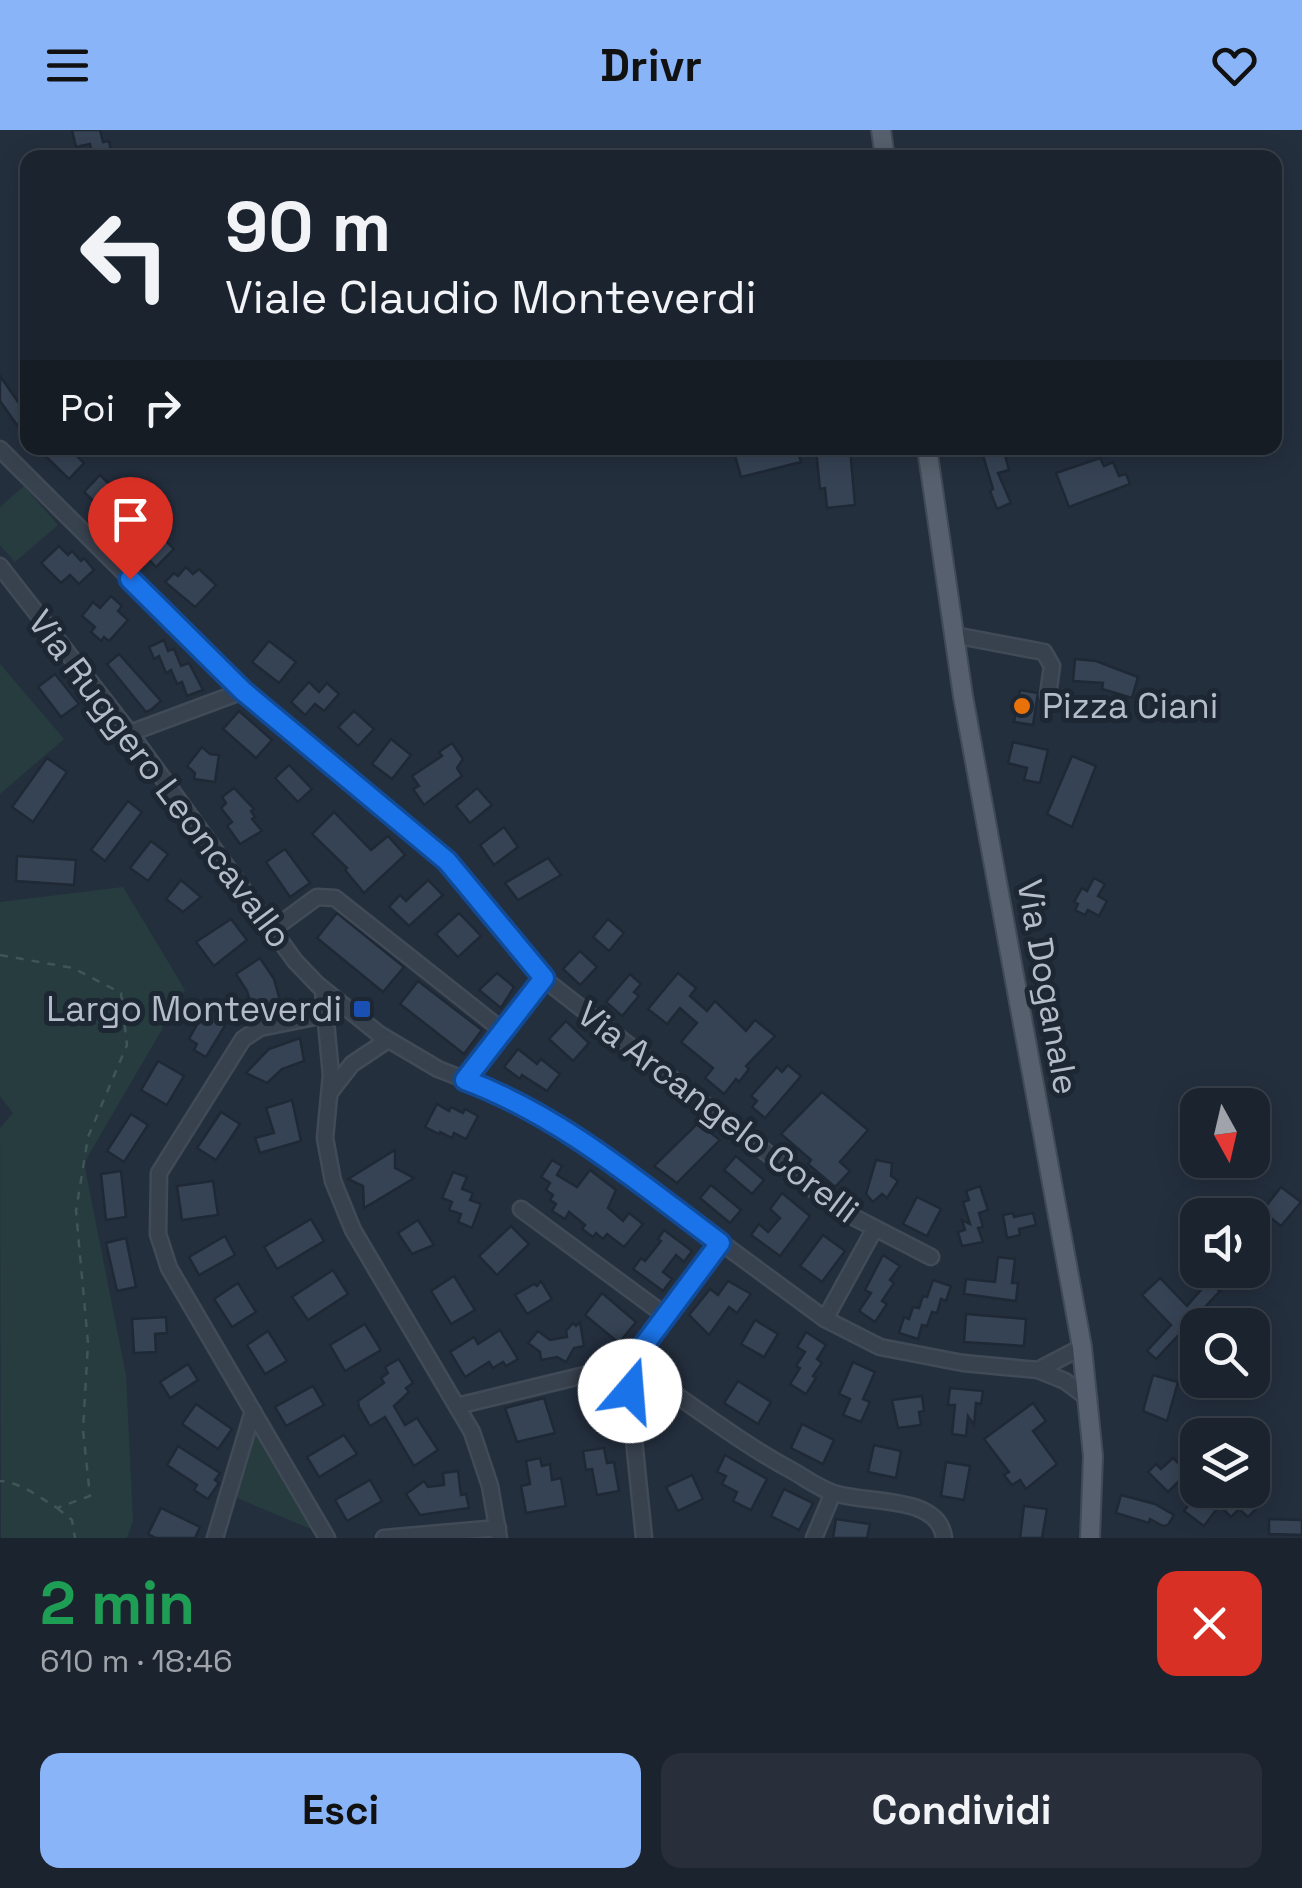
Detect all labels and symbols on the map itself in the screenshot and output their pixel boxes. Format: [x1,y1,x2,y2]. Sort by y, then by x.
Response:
pin [88,477,173,580]
street label: Via Ruggero Leoncavallo [18,601,302,957]
place label: Pizza Ciani [1042,684,1218,728]
marker: Pizza Ciani [1011,695,1033,717]
street label: Via Doganale [1007,876,1089,1098]
place label: Largo Monteverdi [46,987,342,1031]
street label: Via Arcangelo Corelli [568,992,868,1232]
marker: Largo Monteverdi [351,998,373,1020]
north arrow [1180,1088,1270,1178]
position arrow [578,1339,682,1443]

